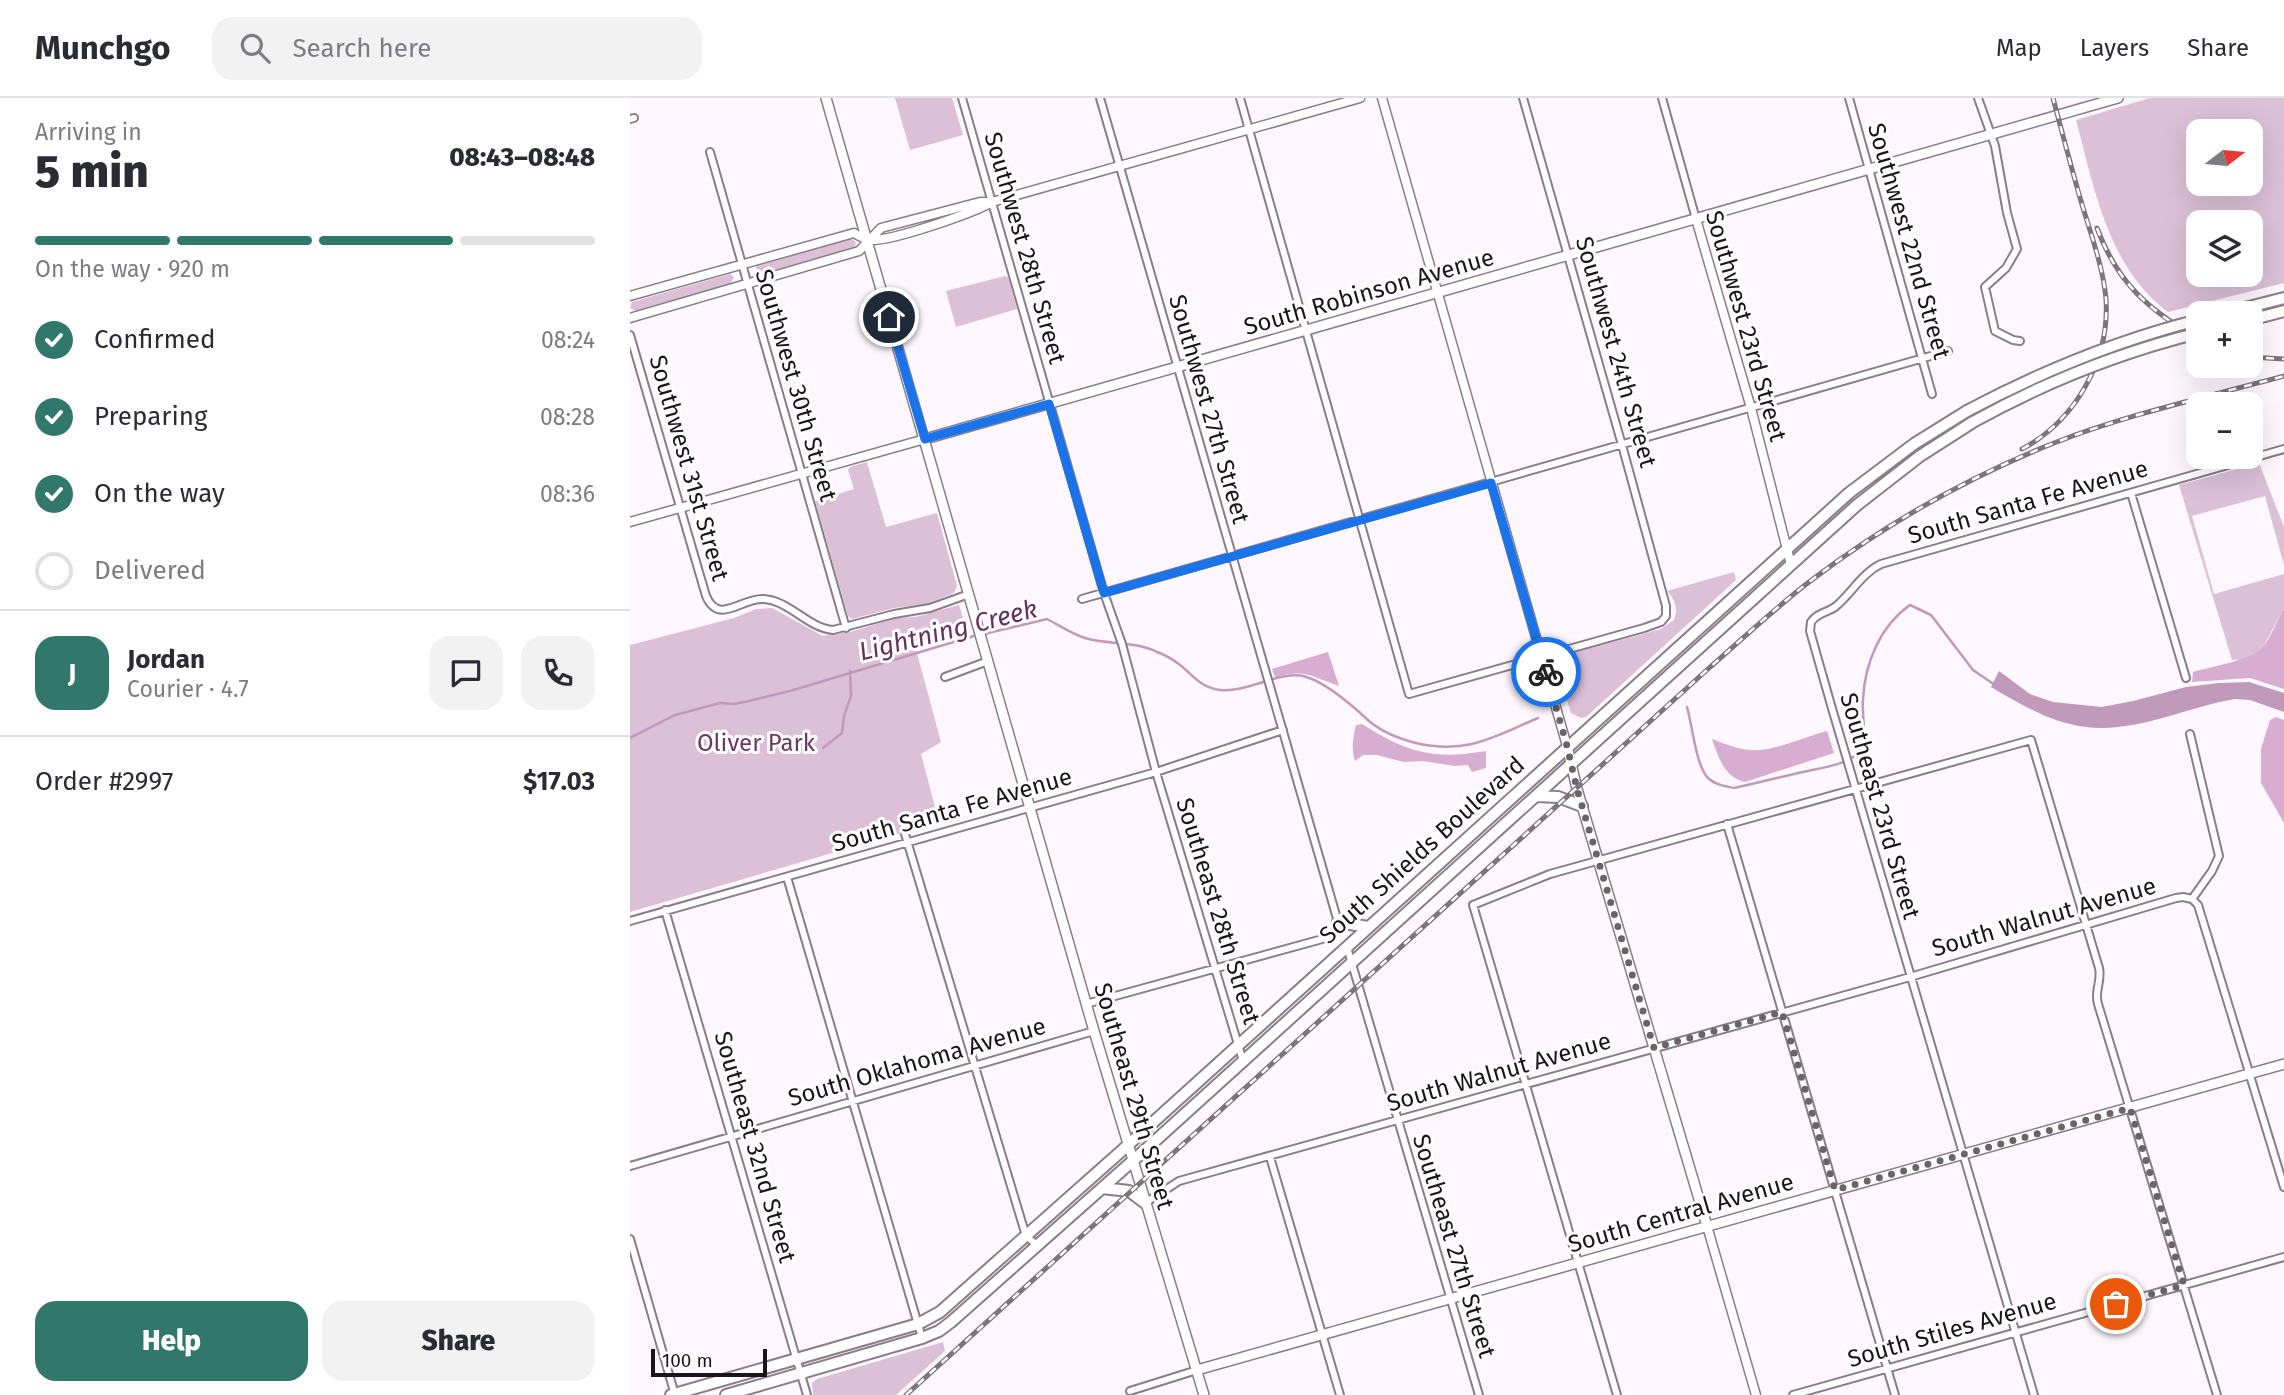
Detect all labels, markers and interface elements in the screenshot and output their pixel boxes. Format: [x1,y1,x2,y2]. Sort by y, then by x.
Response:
search box [212,17,702,80]
text: Munchgo [35,28,170,68]
icon: search [236,29,274,67]
text: Search here [292,33,431,64]
text: Map [1996,34,2042,62]
text: Layers [2080,34,2149,62]
text: Share [2187,34,2249,62]
text: Arriving in [35,118,142,146]
north arrow [2186,119,2263,196]
map controls [2186,119,2263,469]
street label: Southwest 22nd Street [1862,120,1956,362]
street label: Southwest 28th Street [979,129,1072,367]
text: 08:43–08:48 [449,142,595,173]
text: 5 min [35,144,149,199]
street label: Southwest 23rd Street [1700,208,1792,445]
button: layers [2186,210,2263,287]
street label: Southwest 24th Street [1570,234,1662,471]
street label: South Robinson Avenue [1241,243,1497,341]
text: On the way · 920 m [35,255,230,283]
street label: Southwest 30th Street [749,266,843,504]
pin [859,287,919,347]
street label: Southwest 27th Street [1163,291,1255,527]
icon: home [870,298,908,336]
button: + [2186,301,2263,378]
icon: check [35,321,73,359]
text: Confirmed [94,324,215,355]
text: 08:24 [541,326,595,354]
street label: Southwest 31st Street [643,352,735,584]
button: − [2186,392,2263,469]
icon: check [35,398,73,436]
text: Preparing [94,401,207,432]
text: 08:28 [540,403,595,431]
street label: South Santa Fe Avenue [1905,454,2151,550]
icon: check [35,475,73,513]
text: On the way [94,478,225,509]
text: 08:36 [540,480,595,508]
text: Delivered [94,555,206,586]
water label: Lightning Creek [856,593,1041,668]
button: chat [429,636,503,710]
button: phone [521,636,595,710]
courier [1511,637,1581,707]
text: Jordan [127,644,205,675]
icon: bike [1527,653,1565,691]
text: J [68,658,76,689]
text: Courier · 4.7 [127,675,249,703]
street label: Southeast 23rd Street [1834,690,1926,923]
park label: Oliver Park [697,729,816,757]
street label: South Shields Boulevard [1314,751,1530,949]
street label: South Santa Fe Avenue [829,762,1075,858]
text: Order #2997 [35,766,173,797]
text: $17.03 [523,766,595,797]
street label: Southeast 28th Street [1170,795,1266,1028]
street label: South Walnut Avenue [1929,872,2159,962]
street label: Southeast 29th Street [1088,980,1180,1213]
street label: South Oklahoma Avenue [785,1012,1049,1112]
street label: South Walnut Avenue [1384,1027,1614,1117]
street label: Southeast 32nd Street [709,1028,802,1266]
street label: Southeast 27th Street [1407,1131,1501,1361]
street label: South Central Avenue [1565,1167,1797,1259]
pin [2086,1274,2146,1334]
icon: bag [2097,1285,2135,1323]
street label: South Stiles Avenue [1844,1287,2060,1373]
button: Help [35,1301,308,1381]
button: Share [322,1301,595,1381]
scale bar [651,1346,766,1378]
text: 100 m [662,1349,713,1372]

